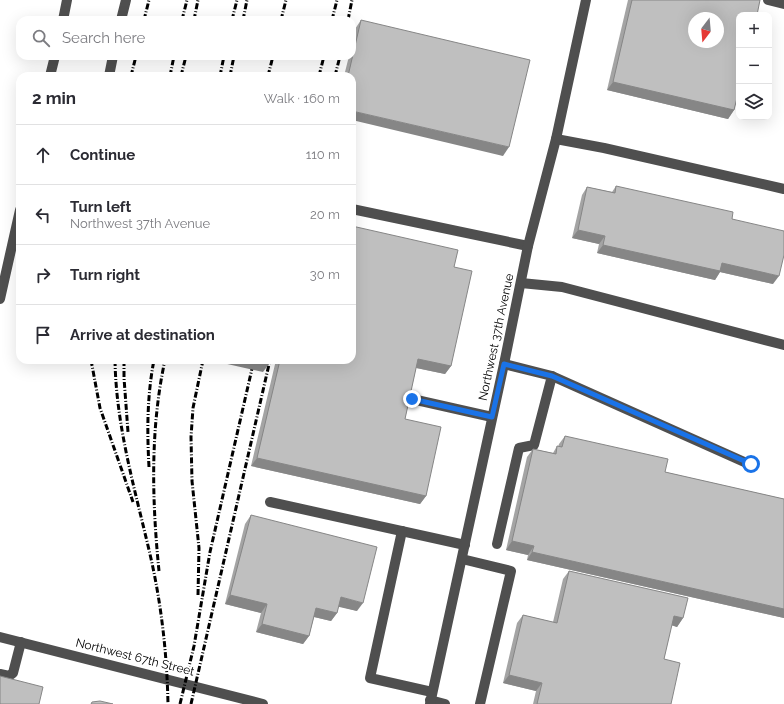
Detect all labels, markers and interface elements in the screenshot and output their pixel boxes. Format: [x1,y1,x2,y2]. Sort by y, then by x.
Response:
north arrow [688,12,724,48]
map controls [736,12,772,120]
button: + [736,12,772,48]
search box [16,16,356,60]
icon: search [30,27,52,49]
text: Search here [62,29,145,47]
button: − [736,48,772,84]
button: layers [736,84,772,120]
text: 2 min [32,88,76,108]
text: Walk · 160 m [264,91,340,106]
icon: ahead [32,144,54,166]
text: Continue [70,146,135,164]
text: 110 m [306,147,340,162]
text: Turn left [70,198,131,216]
icon: left [32,204,54,226]
text: 20 m [310,207,340,222]
text: Northwest 37th Avenue [70,216,210,231]
icon: right [32,264,54,286]
text: Turn right [70,266,140,284]
text: 30 m [310,267,340,282]
street label: Northwest 37th Avenue [476,272,516,402]
icon: arrive [32,324,54,346]
text: Arrive at destination [70,326,215,344]
route end [403,390,421,408]
route start [742,455,760,473]
street label: Northwest 67th Street [74,635,196,679]

